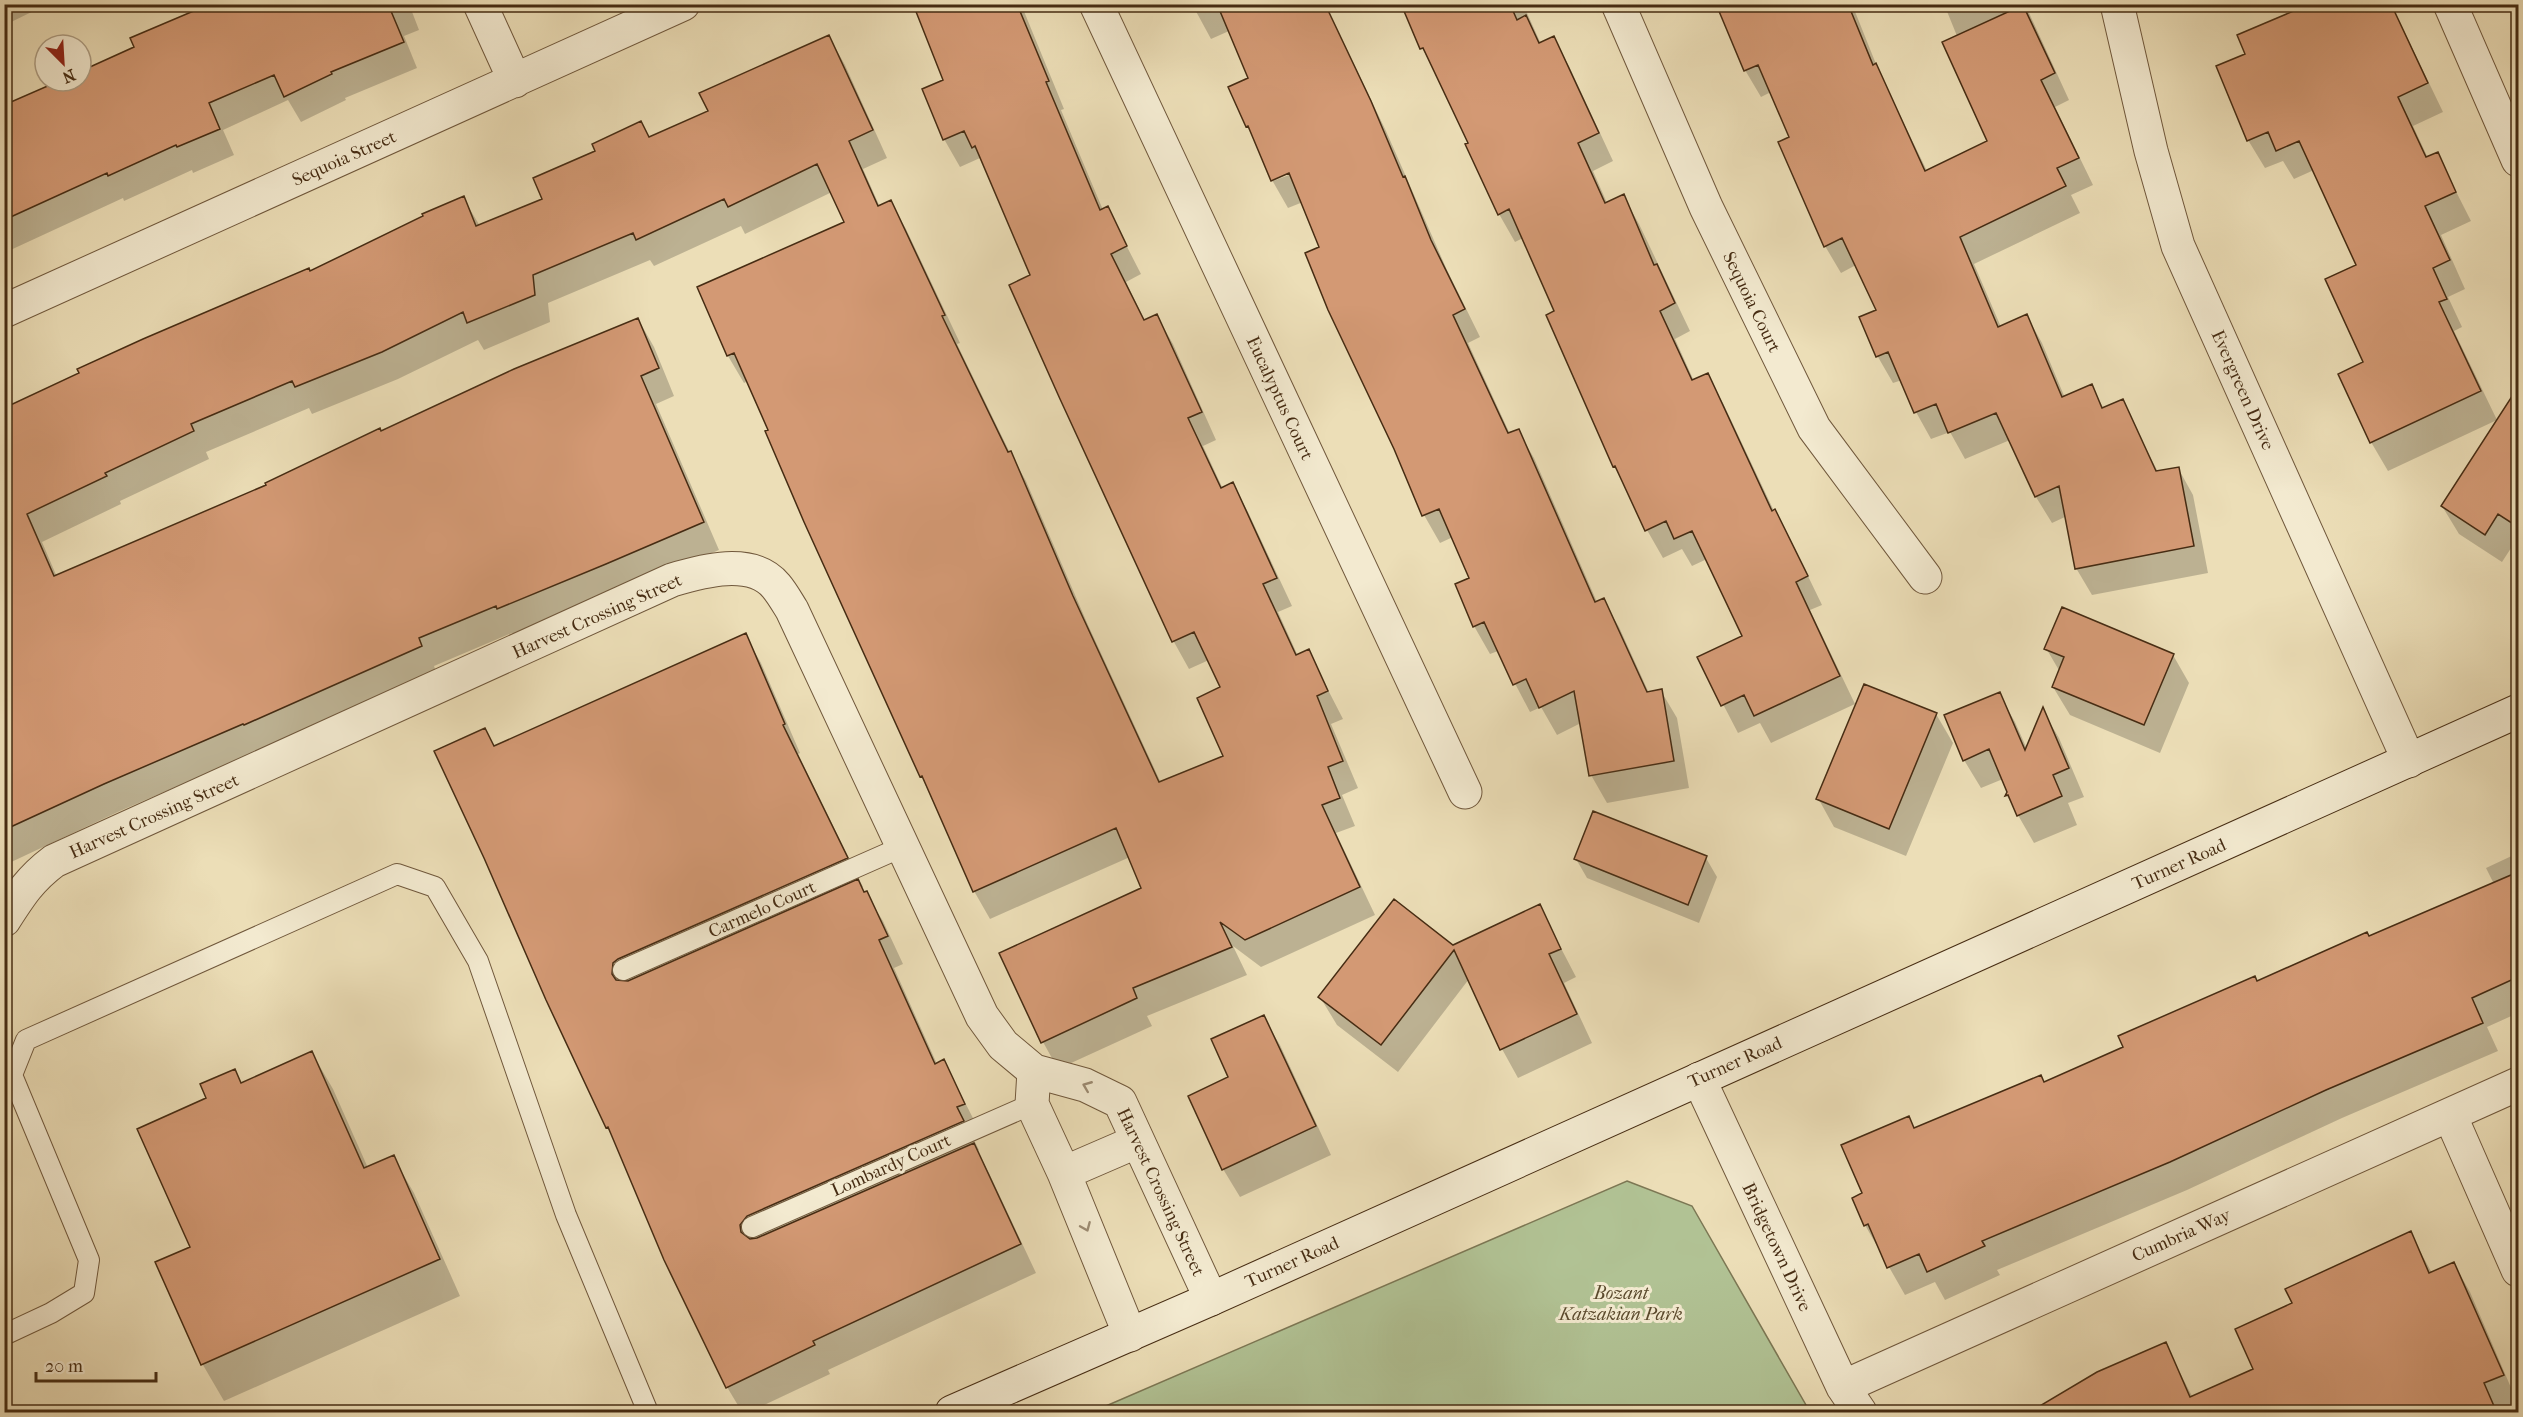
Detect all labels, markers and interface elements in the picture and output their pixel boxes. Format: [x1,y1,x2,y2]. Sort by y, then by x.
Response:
north arrow [33,33,93,93]
text: N [59,65,78,88]
street label: Sequoia Street [289,126,400,191]
street label: Sequoia Court [1718,248,1785,357]
street label: Evergreen Drive [2207,327,2278,454]
street label: Eucalyptus Court [1242,333,1318,464]
street label: Harvest Crossing Street [509,569,686,663]
street label: Harvest Crossing Street [66,769,243,863]
street label: Turner Road [2129,834,2230,894]
street label: Carmelo Court [705,876,820,942]
street label: Turner Road [1685,1032,1786,1092]
one-way arrow [1082,1081,1092,1094]
street label: Harvest Crossing Street [1112,1105,1209,1280]
street label: Lombardy Court [828,1129,955,1201]
street label: Bridgetown Drive [1737,1179,1816,1315]
street label: Cumbria Way [2129,1204,2235,1267]
one-way arrow [1079,1221,1091,1232]
street label: Turner Road [1242,1232,1343,1292]
park label: Bozant Katzakian Park [1557,1283,1683,1325]
scale bar [36,1345,156,1383]
text: 20 m [45,1356,83,1377]

